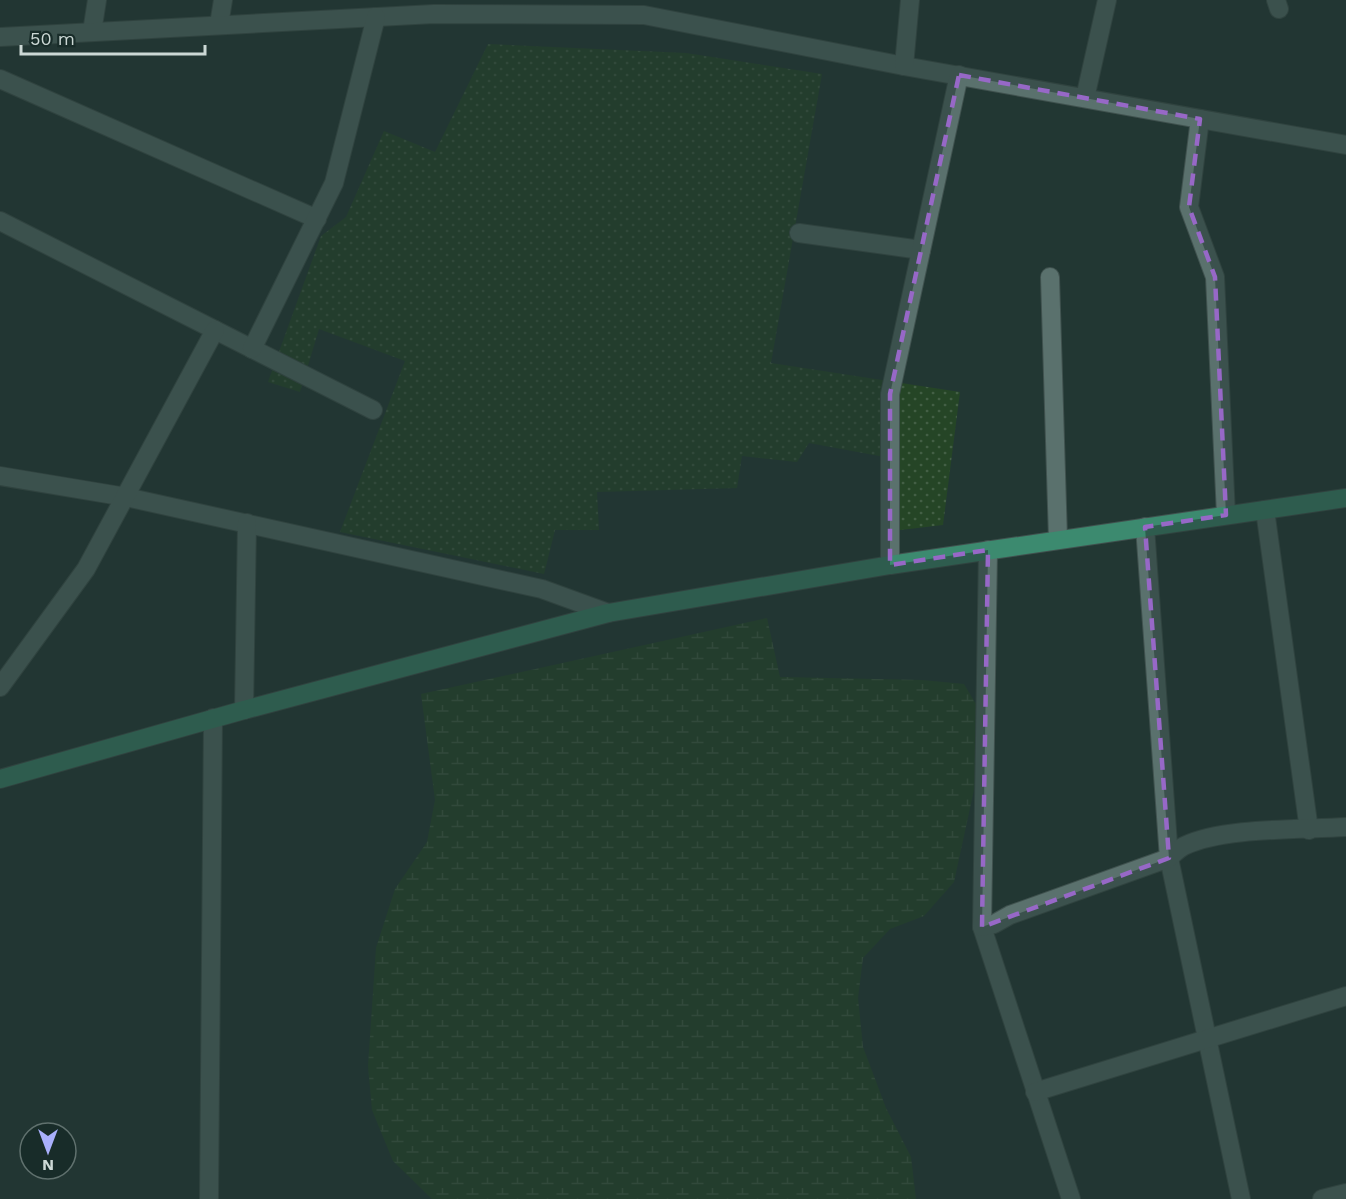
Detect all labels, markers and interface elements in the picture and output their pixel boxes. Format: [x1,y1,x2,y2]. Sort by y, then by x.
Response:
scale bar [21,18,206,56]
text: 50 m [30,28,75,49]
north arrow [18,1121,78,1181]
text: N [42,1156,54,1175]

